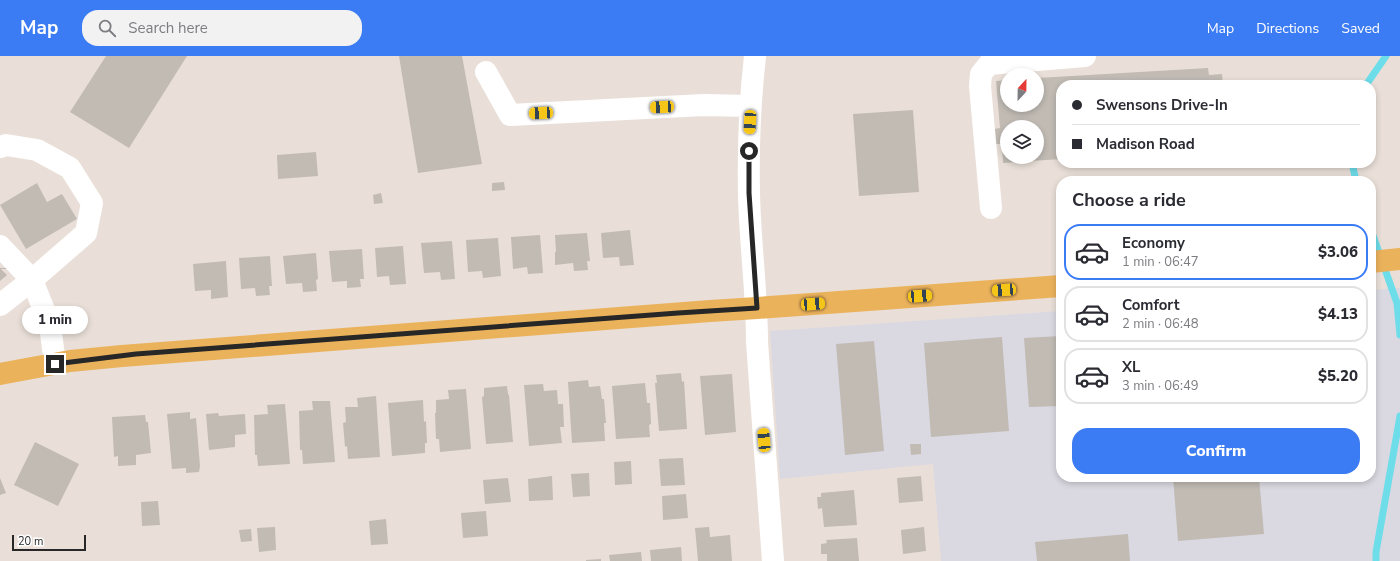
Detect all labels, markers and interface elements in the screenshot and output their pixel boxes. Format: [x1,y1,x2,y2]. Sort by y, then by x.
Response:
search box [82,10,362,46]
text: Map [20,15,58,41]
icon: search [96,17,118,39]
text: Search here [128,18,208,38]
text: Map [1207,19,1234,38]
text: Directions [1256,19,1319,38]
text: Saved [1341,19,1380,38]
north arrow [1000,68,1044,112]
map controls [1000,68,1044,164]
text: Swensons Drive-In [1096,95,1228,115]
car [650,100,674,114]
car [529,106,553,120]
car [743,110,757,134]
button: layers [1000,120,1044,164]
text: Madison Road [1096,134,1195,154]
route start [740,142,758,160]
text: Choose a ride [1072,188,1186,212]
text: Economy [1122,233,1185,253]
icon: car [1074,234,1110,270]
text: $3.06 [1318,242,1358,262]
text: 1 min · 06:47 [1122,253,1198,271]
car [992,283,1016,297]
car [908,289,932,303]
text: Comfort [1122,295,1179,315]
icon: car [1074,296,1110,332]
car [801,297,825,311]
text: $4.13 [1318,304,1358,324]
callout: 1 min [22,306,88,334]
text: 1 min [38,311,72,329]
text: 2 min · 06:48 [1122,315,1198,333]
route end [46,355,64,373]
text: XL [1122,357,1141,377]
icon: car [1074,358,1110,394]
text: $5.20 [1318,366,1358,386]
text: 3 min · 06:49 [1122,377,1198,395]
car [757,428,771,452]
button: Confirm [1072,428,1360,474]
scale bar [12,533,86,552]
text: 20 m [18,534,43,549]

